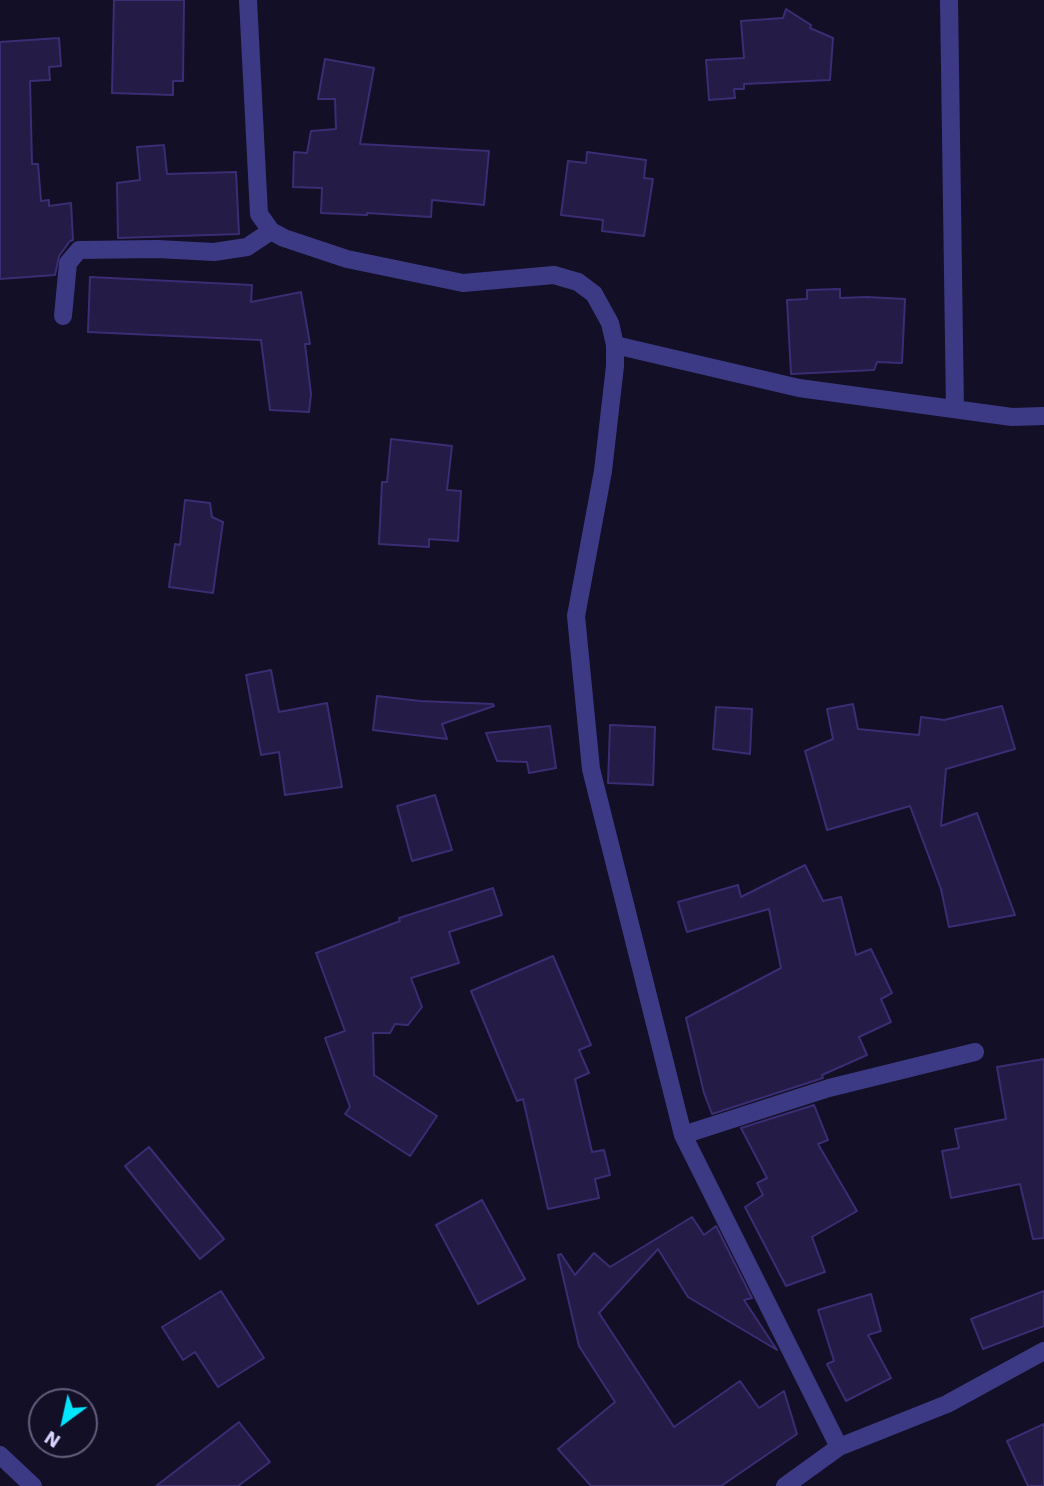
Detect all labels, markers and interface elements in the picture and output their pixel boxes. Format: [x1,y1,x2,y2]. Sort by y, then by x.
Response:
north arrow [28,1388,98,1458]
text: N [40,1426,65,1453]

